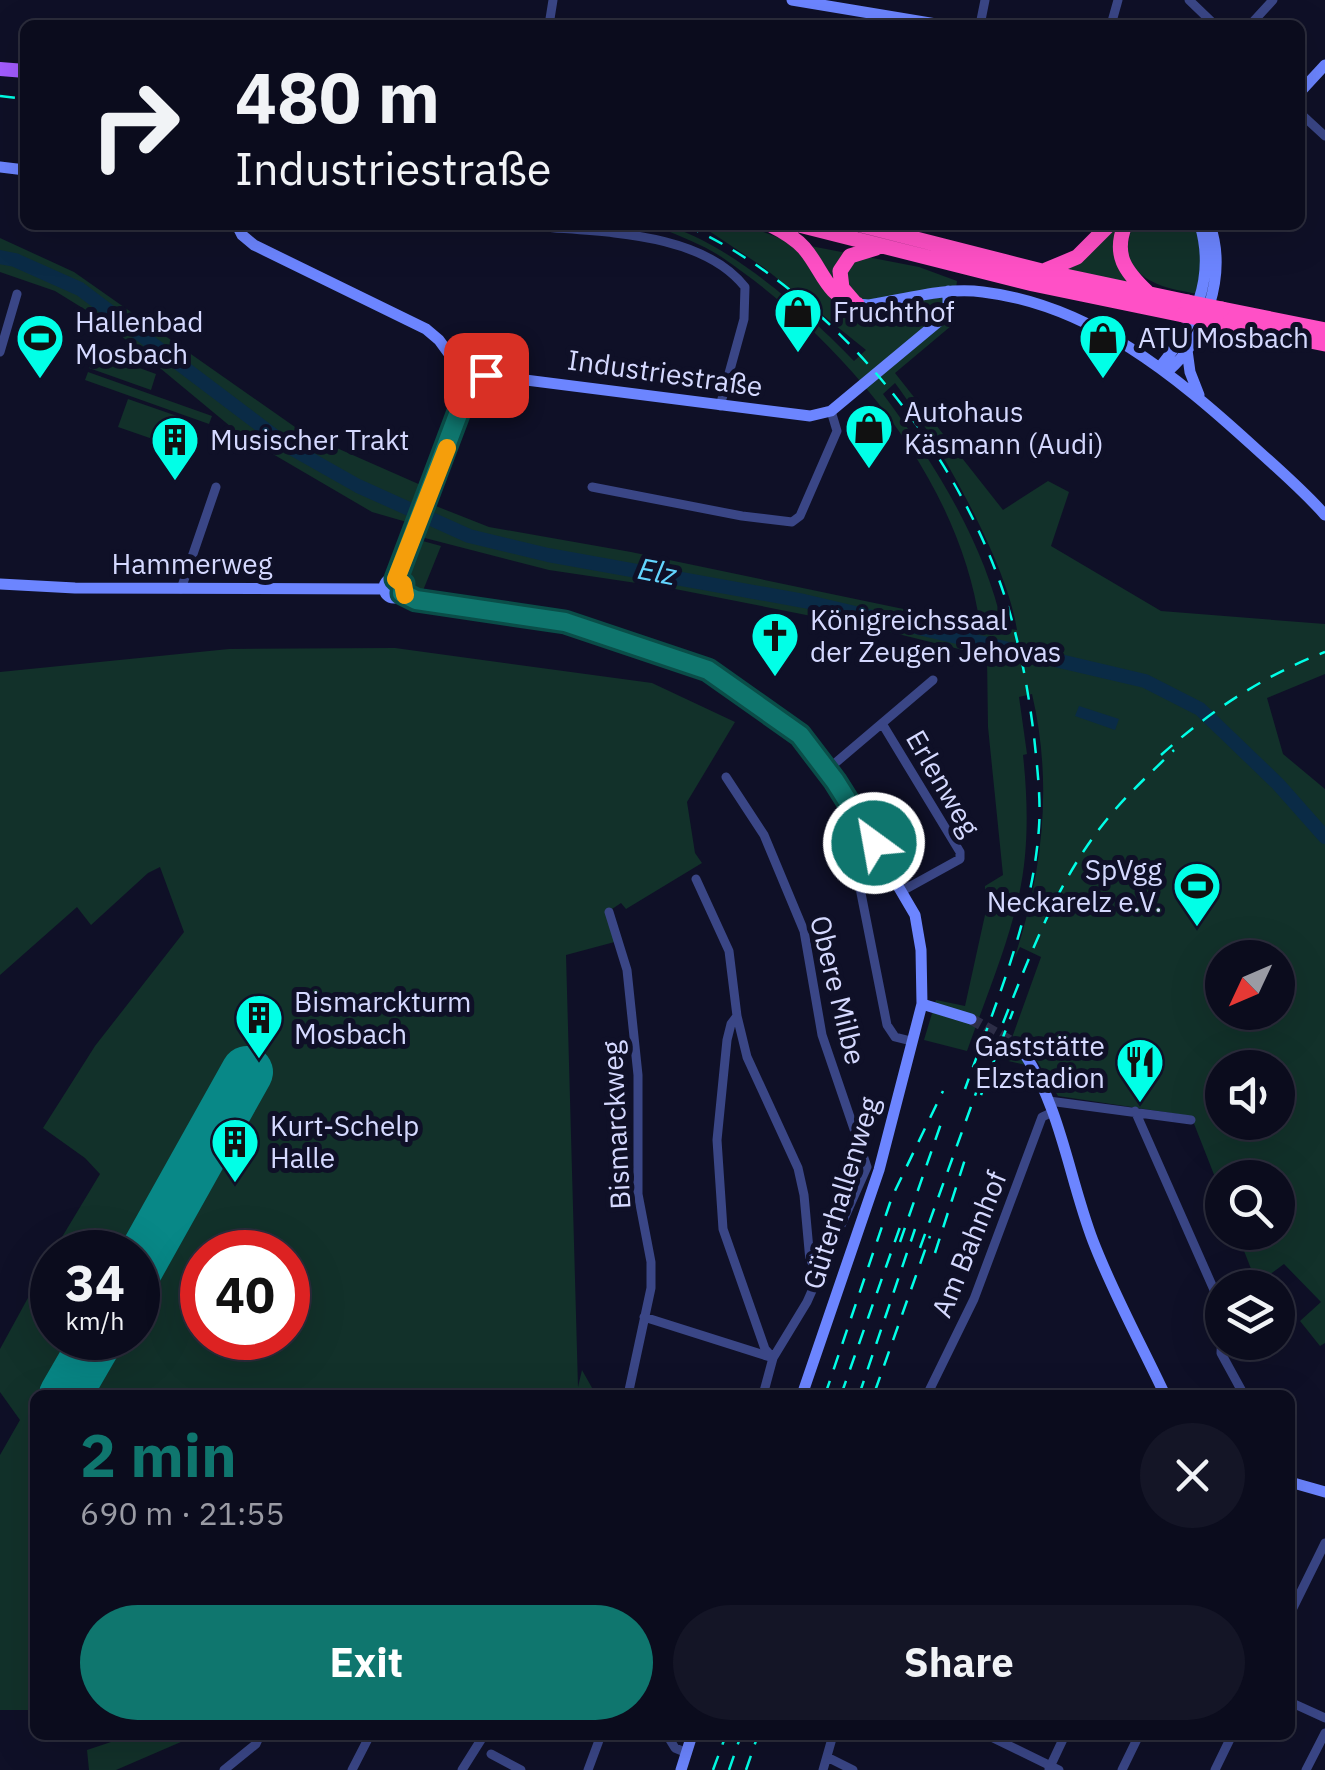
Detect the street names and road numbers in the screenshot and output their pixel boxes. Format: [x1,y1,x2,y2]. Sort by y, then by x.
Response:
street label: Industriestraße [565,340,765,405]
street label: Hammerweg [112,545,273,582]
street label: Erlenweg [898,723,989,843]
street label: Obere Milbe [802,911,875,1068]
street label: Bismarckweg [593,1040,638,1210]
street label: Güterhallenweg [794,1092,887,1294]
street label: Am Bahnhof [922,1165,1015,1322]

